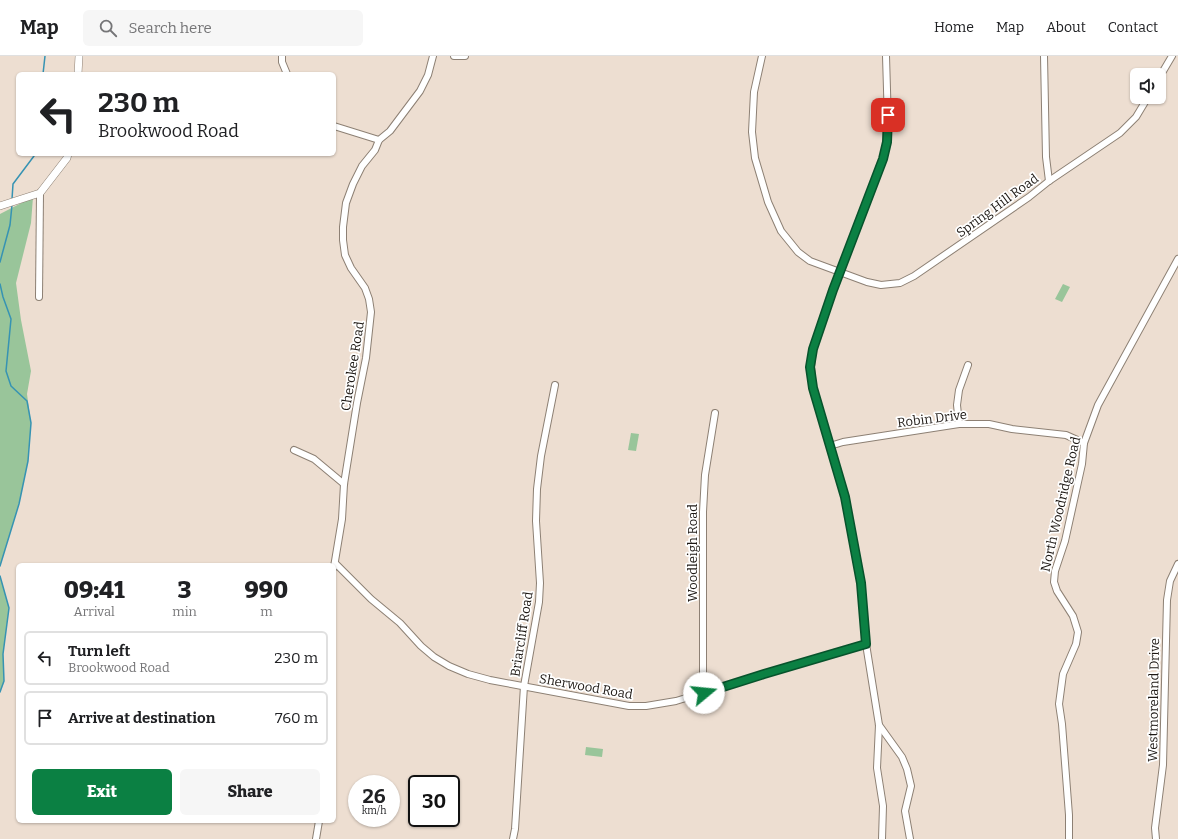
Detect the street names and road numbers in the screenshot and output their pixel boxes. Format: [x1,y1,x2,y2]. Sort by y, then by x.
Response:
street label: Spring Hill Road [953,170,1041,240]
street label: Cherokee Road [338,320,367,412]
street label: Robin Drive [896,407,968,430]
street label: North Woodridge Road [1038,435,1083,573]
street label: Woodleigh Road [685,504,700,602]
street label: Briarcliff Road [507,590,536,678]
street label: Westmoreland Drive [1145,638,1162,762]
street label: Sherwood Road [538,671,634,702]

